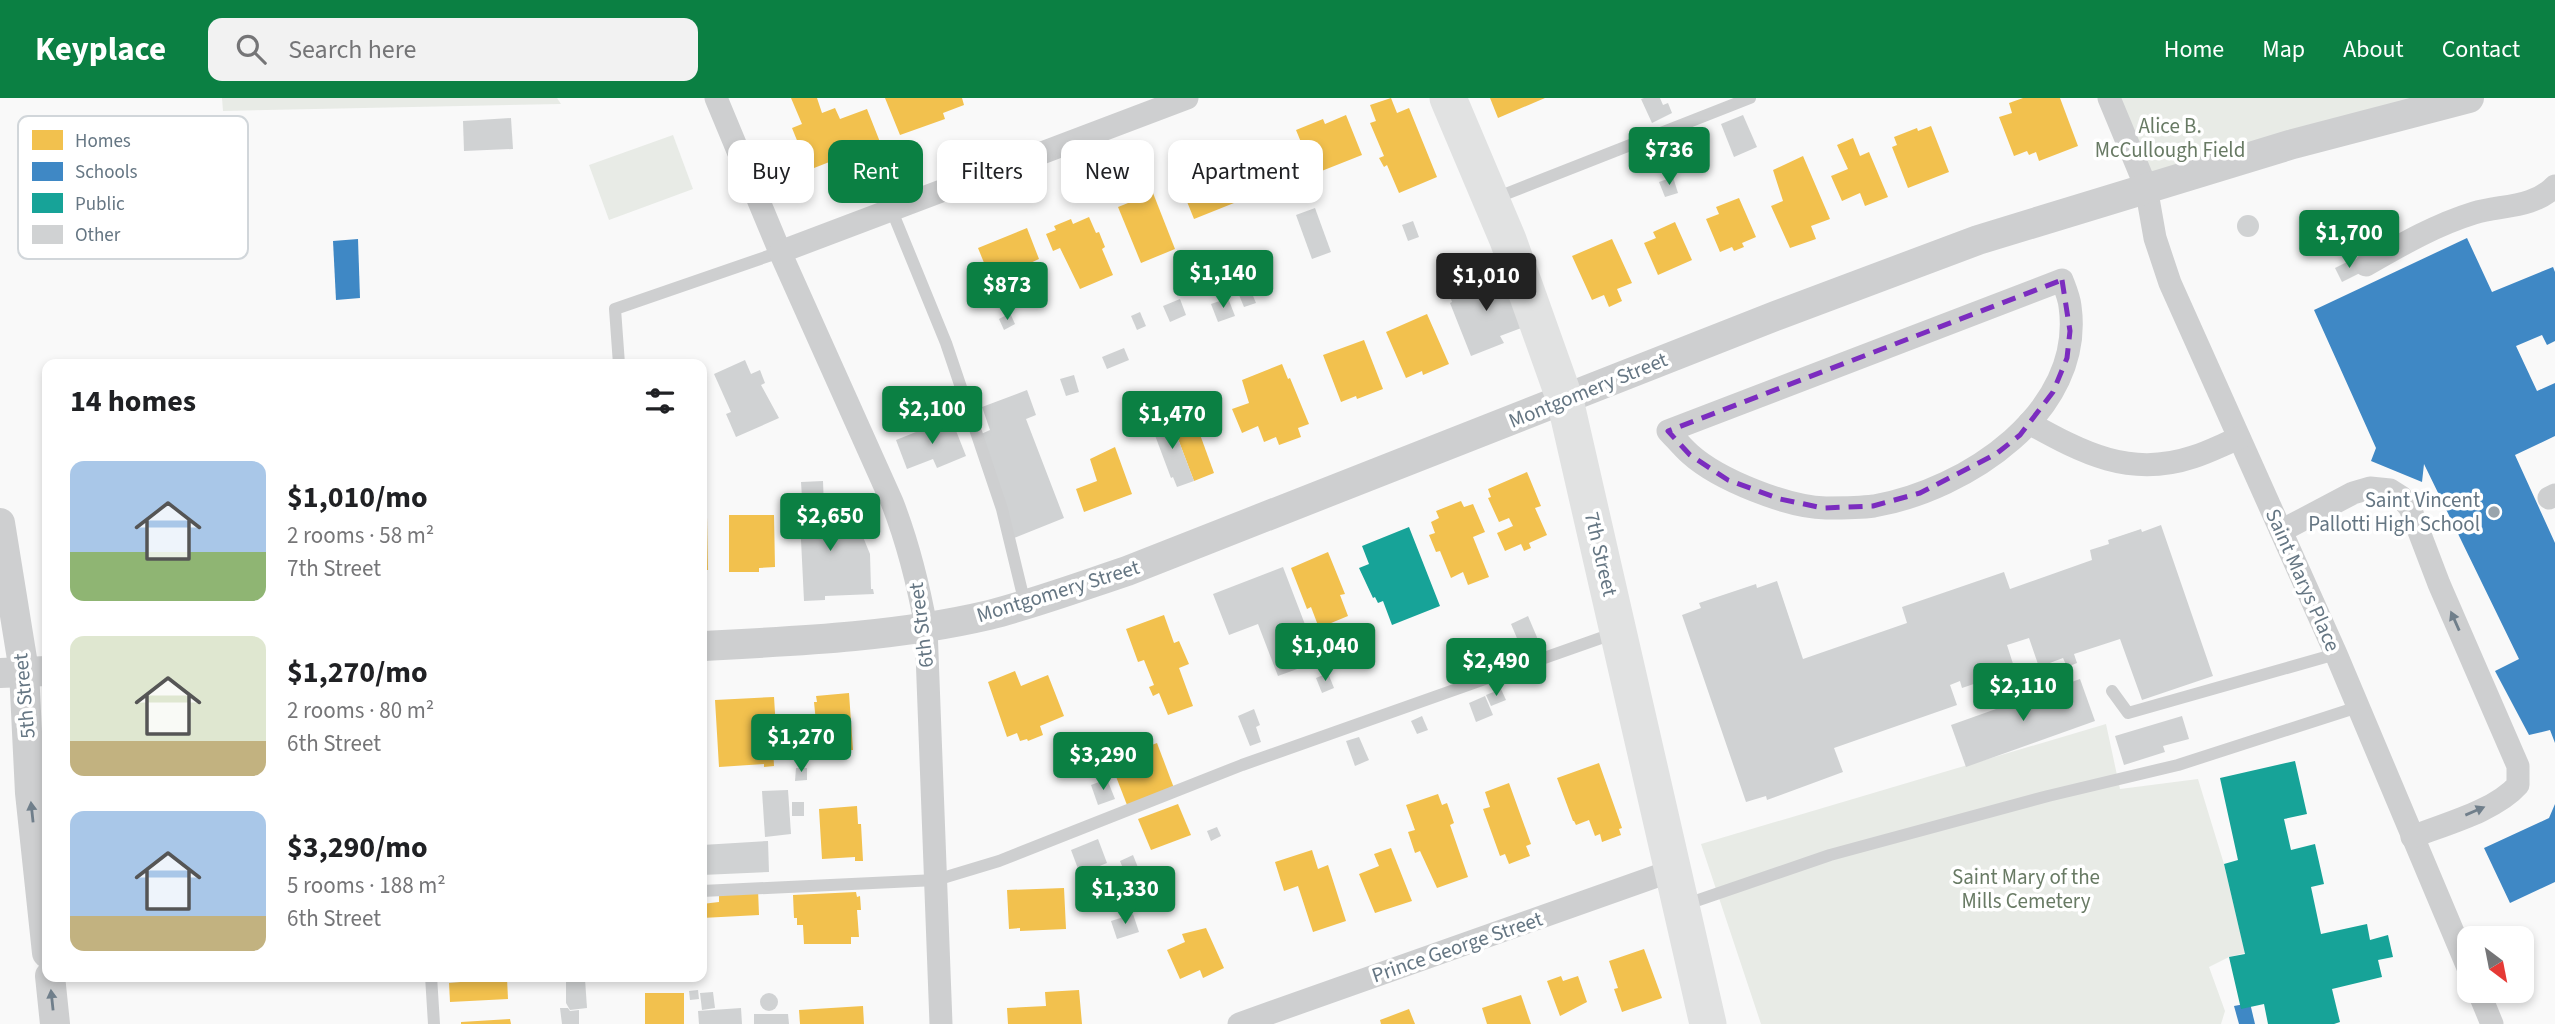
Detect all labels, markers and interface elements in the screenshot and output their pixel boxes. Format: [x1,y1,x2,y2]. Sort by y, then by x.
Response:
search box [208,18,698,81]
text: Keyplace [35,26,166,73]
icon: search [232,30,270,68]
text: Search here [288,31,416,68]
text: Home [2164,32,2224,67]
text: Map [2262,32,2305,67]
text: About [2343,32,2404,67]
text: Contact [2442,32,2520,67]
park label: Alice B. McCullough Field [2095,111,2245,165]
legend [18,116,248,259]
pin: $736 [1628,127,1710,187]
text: Homes [75,128,131,155]
text: $736 [1645,133,1693,166]
chip: Buy [728,140,814,203]
chip: Rent [828,140,923,203]
chip: Filters [937,140,1047,203]
chip: New [1061,140,1154,203]
chip: Apartment [1168,140,1323,203]
text: Schools [75,159,138,186]
text: Public [75,191,125,218]
pin: $1,700 [2292,211,2406,270]
text: $1,700 [2315,216,2383,249]
text: Other [75,222,121,249]
pin: $1,140 [1166,250,1280,310]
pin: $1,010 [1429,254,1543,313]
text: $1,140 [1189,256,1257,289]
text: $1,010 [1452,259,1520,292]
pin: $873 [966,262,1048,322]
text: $873 [983,268,1031,301]
street label: Montgomery Street [1504,344,1672,436]
text: 14 homes [70,380,196,423]
icon: filters [641,382,679,420]
pin: $2,100 [875,386,989,446]
text: $2,100 [898,392,966,425]
pin: $1,470 [1115,392,1229,451]
text: $1,470 [1138,397,1206,430]
text: $1,010/mo [287,476,428,519]
place label: Saint Vincent Pallotti High School [2308,485,2480,539]
icon: home [126,489,210,573]
pin: $2,650 [773,494,887,553]
text: $2,650 [796,499,864,532]
street label: Saint Marys Place [2258,504,2348,656]
marker: Saint Vincent Pallotti High School [2486,504,2502,520]
street label: 7th Street [1577,509,1625,599]
text: 2 rooms · 58 m² [287,519,434,552]
text: 7th Street [287,552,381,585]
street label: Montgomery Street [973,552,1143,630]
street label: 6th Street [901,581,941,669]
one-way arrow [2449,611,2461,631]
pin: $1,040 [1268,624,1382,683]
text: $1,040 [1291,629,1359,662]
pin: $2,490 [1439,638,1553,698]
text: $2,490 [1462,644,1530,677]
text: $1,270/mo [287,651,428,694]
street label: 5th Street [5,652,43,740]
icon: home [126,664,210,748]
pin: $2,110 [1966,664,2080,723]
text: $2,110 [1989,669,2057,702]
text: 2 rooms · 80 m² [287,694,434,727]
pin: $1,270 [744,714,858,774]
text: $1,270 [767,720,835,753]
text: 6th Street [287,727,381,760]
pin: $3,290 [1046,732,1160,792]
text: $3,290 [1069,738,1137,771]
one-way arrow [27,801,38,823]
one-way arrow [2465,806,2486,817]
text: $3,290/mo [287,826,428,869]
icon: home [126,839,210,923]
park label: Saint Mary of the Mills Cemetery [1952,862,2100,916]
pin: $1,330 [1068,866,1182,926]
text: 5 rooms · 188 m² [287,869,446,902]
text: $1,330 [1091,872,1159,905]
text: 6th Street [287,902,381,935]
street label: Prince George Street [1368,904,1546,990]
north arrow [2457,926,2534,1003]
map controls [2457,926,2534,1003]
one-way arrow [47,989,58,1011]

